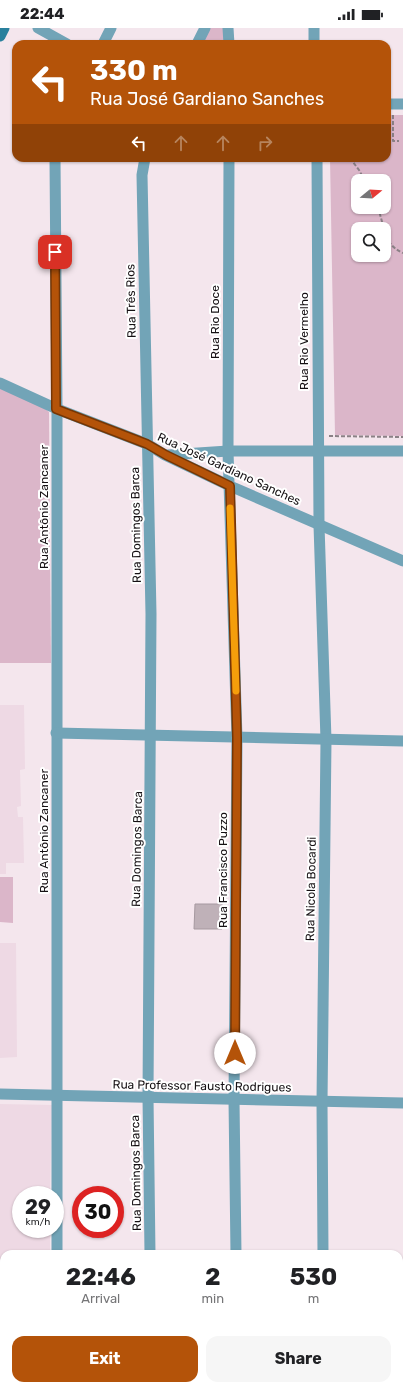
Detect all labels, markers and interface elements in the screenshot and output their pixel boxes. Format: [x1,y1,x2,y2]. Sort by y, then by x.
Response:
text: 22:44 [20,5,64,23]
text: 330 m [90,54,178,87]
icon: left [24,56,76,108]
text: Rua José Gardiano Sanches [90,88,324,110]
icon: left [128,132,150,154]
icon: ahead [170,132,192,154]
icon: ahead [212,132,234,154]
icon: right [254,132,276,154]
north arrow [351,174,391,214]
map controls [351,174,391,262]
button: search [351,222,391,262]
pin [38,235,72,269]
icon: arrive [44,241,66,263]
street label: Rua Três Rios [123,264,139,338]
street label: Rua Rio Doce [208,285,222,359]
street label: Rua Rio Vermelho [297,292,311,390]
street label: Rua José Gardiano Sanches [155,430,303,508]
street label: Rua Antônio Zancaner [37,445,51,569]
street label: Rua Domingos Barca [128,467,144,583]
street label: Rua Antônio Zancaner [37,769,51,893]
street label: Rua Domingos Barca [129,791,145,907]
street label: Rua Francisco Puzzo [216,812,230,928]
street label: Rua Nicola Bocardi [303,837,319,941]
position arrow [214,1032,256,1074]
street label: Rua Professor Fausto Rodrigues [112,1077,292,1095]
street label: Rua Domingos Barca [128,1115,144,1231]
speed limit sign: 30 [72,1186,124,1238]
text: 29 [25,1195,51,1219]
text: km/h [26,1216,50,1228]
text: 22:46 [66,1263,136,1291]
text: 2 [205,1263,221,1291]
text: 530 [290,1263,337,1291]
text: Arrival [81,1291,120,1306]
text: min [201,1291,224,1306]
text: m [308,1291,319,1306]
button: Exit [12,1336,198,1382]
button: Share [206,1336,391,1382]

